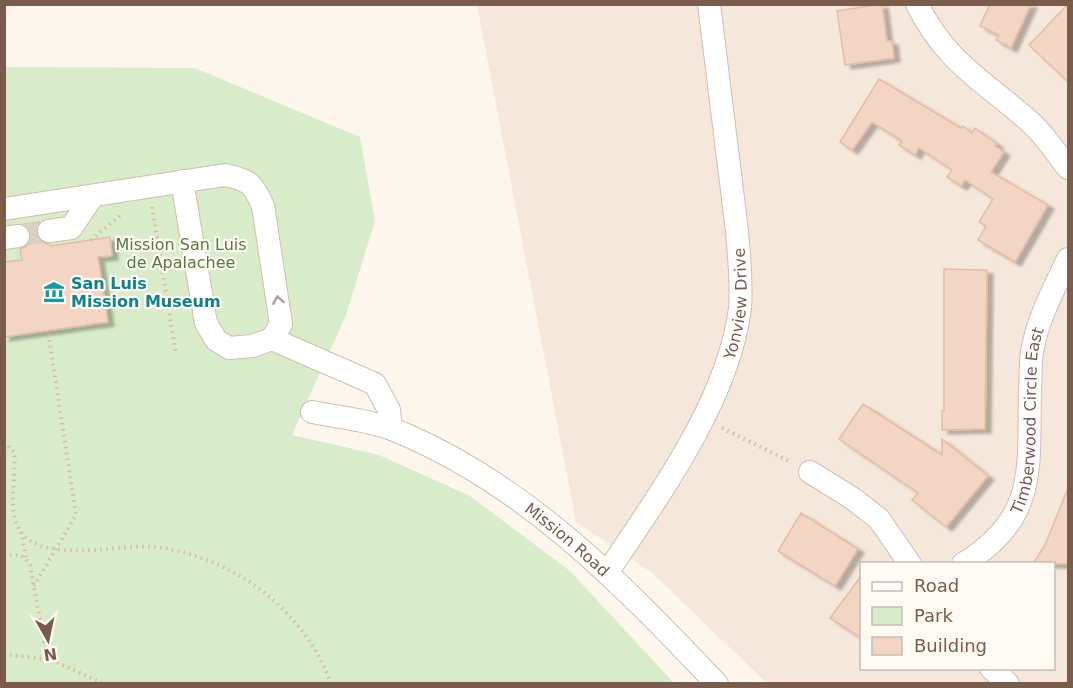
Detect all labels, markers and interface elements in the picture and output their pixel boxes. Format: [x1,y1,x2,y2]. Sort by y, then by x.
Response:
park label: Mission San Luis de Apalachee [115,235,247,272]
street label: Yonview Drive [719,247,750,363]
place label: San Luis Mission Museum [71,274,221,311]
museum icon: San Luis Mission Museum [42,280,66,304]
one-way arrow [272,295,284,305]
street label: Timberwood Circle East [1006,325,1047,518]
street label: Mission Road [521,498,614,580]
legend [860,562,1055,670]
text: Road [914,575,959,596]
text: Park [914,605,953,626]
north arrow [18,610,78,670]
text: Building [914,635,987,656]
text: N [42,644,58,665]

